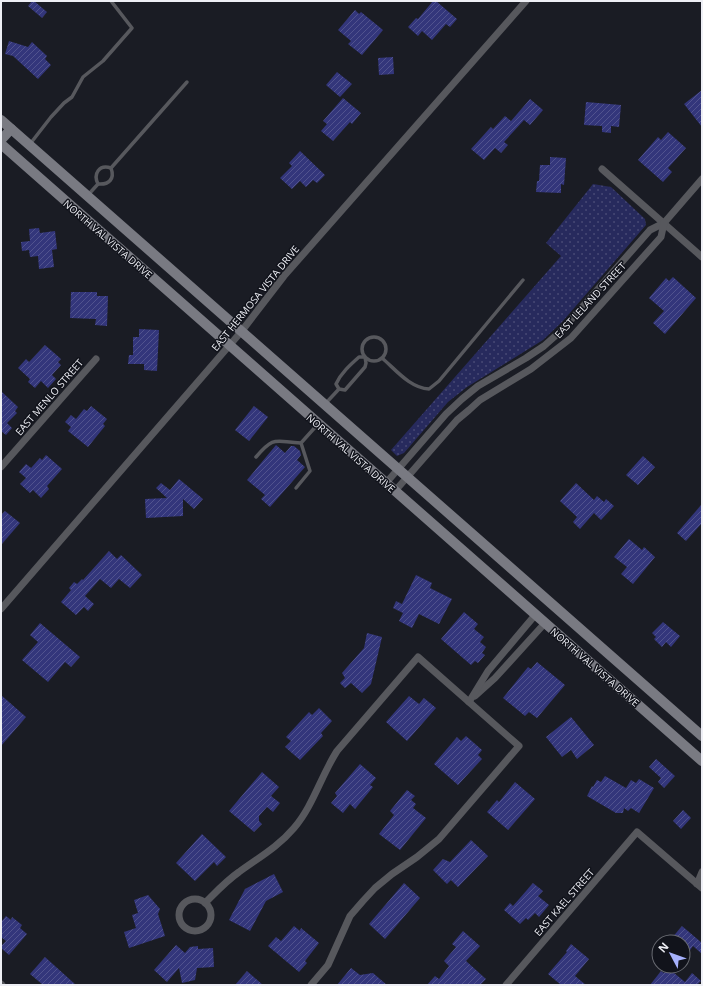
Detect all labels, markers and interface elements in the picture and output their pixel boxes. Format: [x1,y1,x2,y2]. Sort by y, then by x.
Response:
street label: NORTH VAL VISTA DRIVE [61,196,155,282]
street label: EAST HERMOSA VISTA DRIVE [208,242,302,354]
street label: EAST LELAND STREET [551,259,629,341]
street label: EAST MENLO STREET [12,355,86,438]
street label: NORTH VAL VISTA DRIVE [304,410,398,496]
street label: NORTH VAL VISTA DRIVE [548,624,642,710]
street label: EAST KAEL STREET [531,865,598,939]
north arrow [651,934,691,974]
text: N [654,939,672,955]

